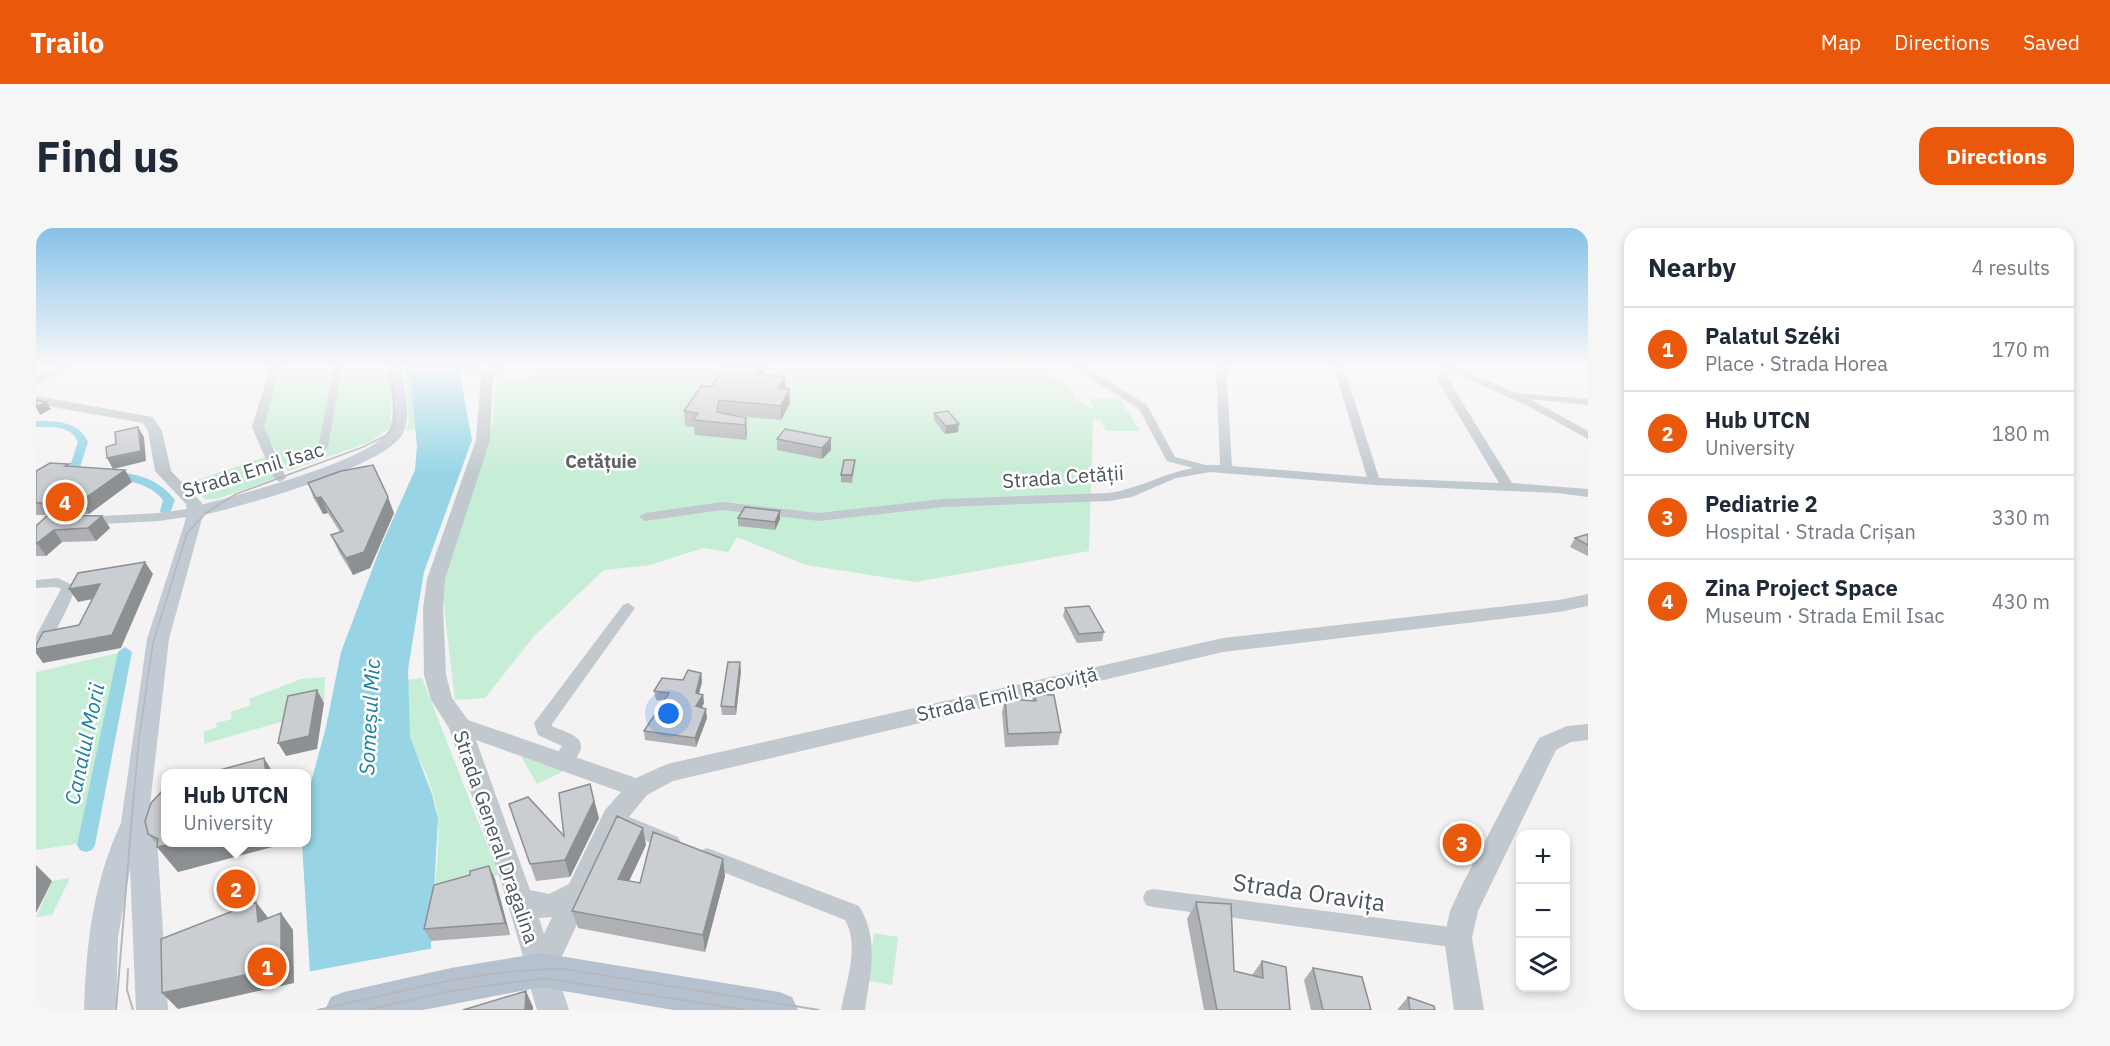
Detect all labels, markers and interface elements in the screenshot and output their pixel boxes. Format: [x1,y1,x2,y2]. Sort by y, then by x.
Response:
text: Trailo [30,24,104,61]
text: Map [1821,28,1861,56]
text: Directions [1894,28,1990,56]
text: Saved [2023,28,2080,56]
button: Directions [1919,127,2074,185]
text: Find us [36,129,179,184]
text: Nearby [1648,250,1736,284]
text: 4 results [1972,254,2050,281]
text: Palatul Széki [1705,321,1840,350]
text: 1 [1662,336,1674,363]
text: 170 m [1992,336,2050,363]
text: Place · Strada Horea [1705,350,1888,377]
text: Hub UTCN [1705,405,1810,434]
text: 2 [1662,420,1674,447]
text: 180 m [1992,420,2050,447]
text: University [1705,434,1795,461]
street label: Strada Emil Isac [179,435,327,504]
district label: Cetățuie [565,450,637,473]
street label: Strada Cetății [1001,459,1125,494]
pin: 4 [45,480,84,524]
text: Pediatrie 2 [1705,489,1818,518]
text: 3 [1662,504,1674,531]
text: 330 m [1992,504,2050,531]
text: Hospital · Strada Crișan [1705,518,1916,545]
text: Zina Project Space [1705,573,1898,602]
text: 4 [1662,588,1674,615]
text: 430 m [1992,588,2050,615]
text: Museum · Strada Emil Isac [1705,602,1944,629]
water label: Someșul Mic [352,658,386,776]
street label: Strada Emil Racoviță [914,660,1100,727]
water label: Canalul Morii [58,680,111,807]
your location [654,699,683,728]
street label: Strada General Dragalina [447,727,546,947]
popup [161,769,311,847]
text: Hub UTCN [183,780,289,809]
text: University [183,809,273,836]
pin: 3 [1442,820,1482,866]
map controls [1516,830,1570,992]
button: + [1516,830,1570,884]
street label: Strada Oravița [1231,865,1388,919]
pin: 2 [216,866,256,912]
button: − [1516,884,1570,938]
button: layers [1516,938,1570,992]
pin: 1 [248,944,286,990]

